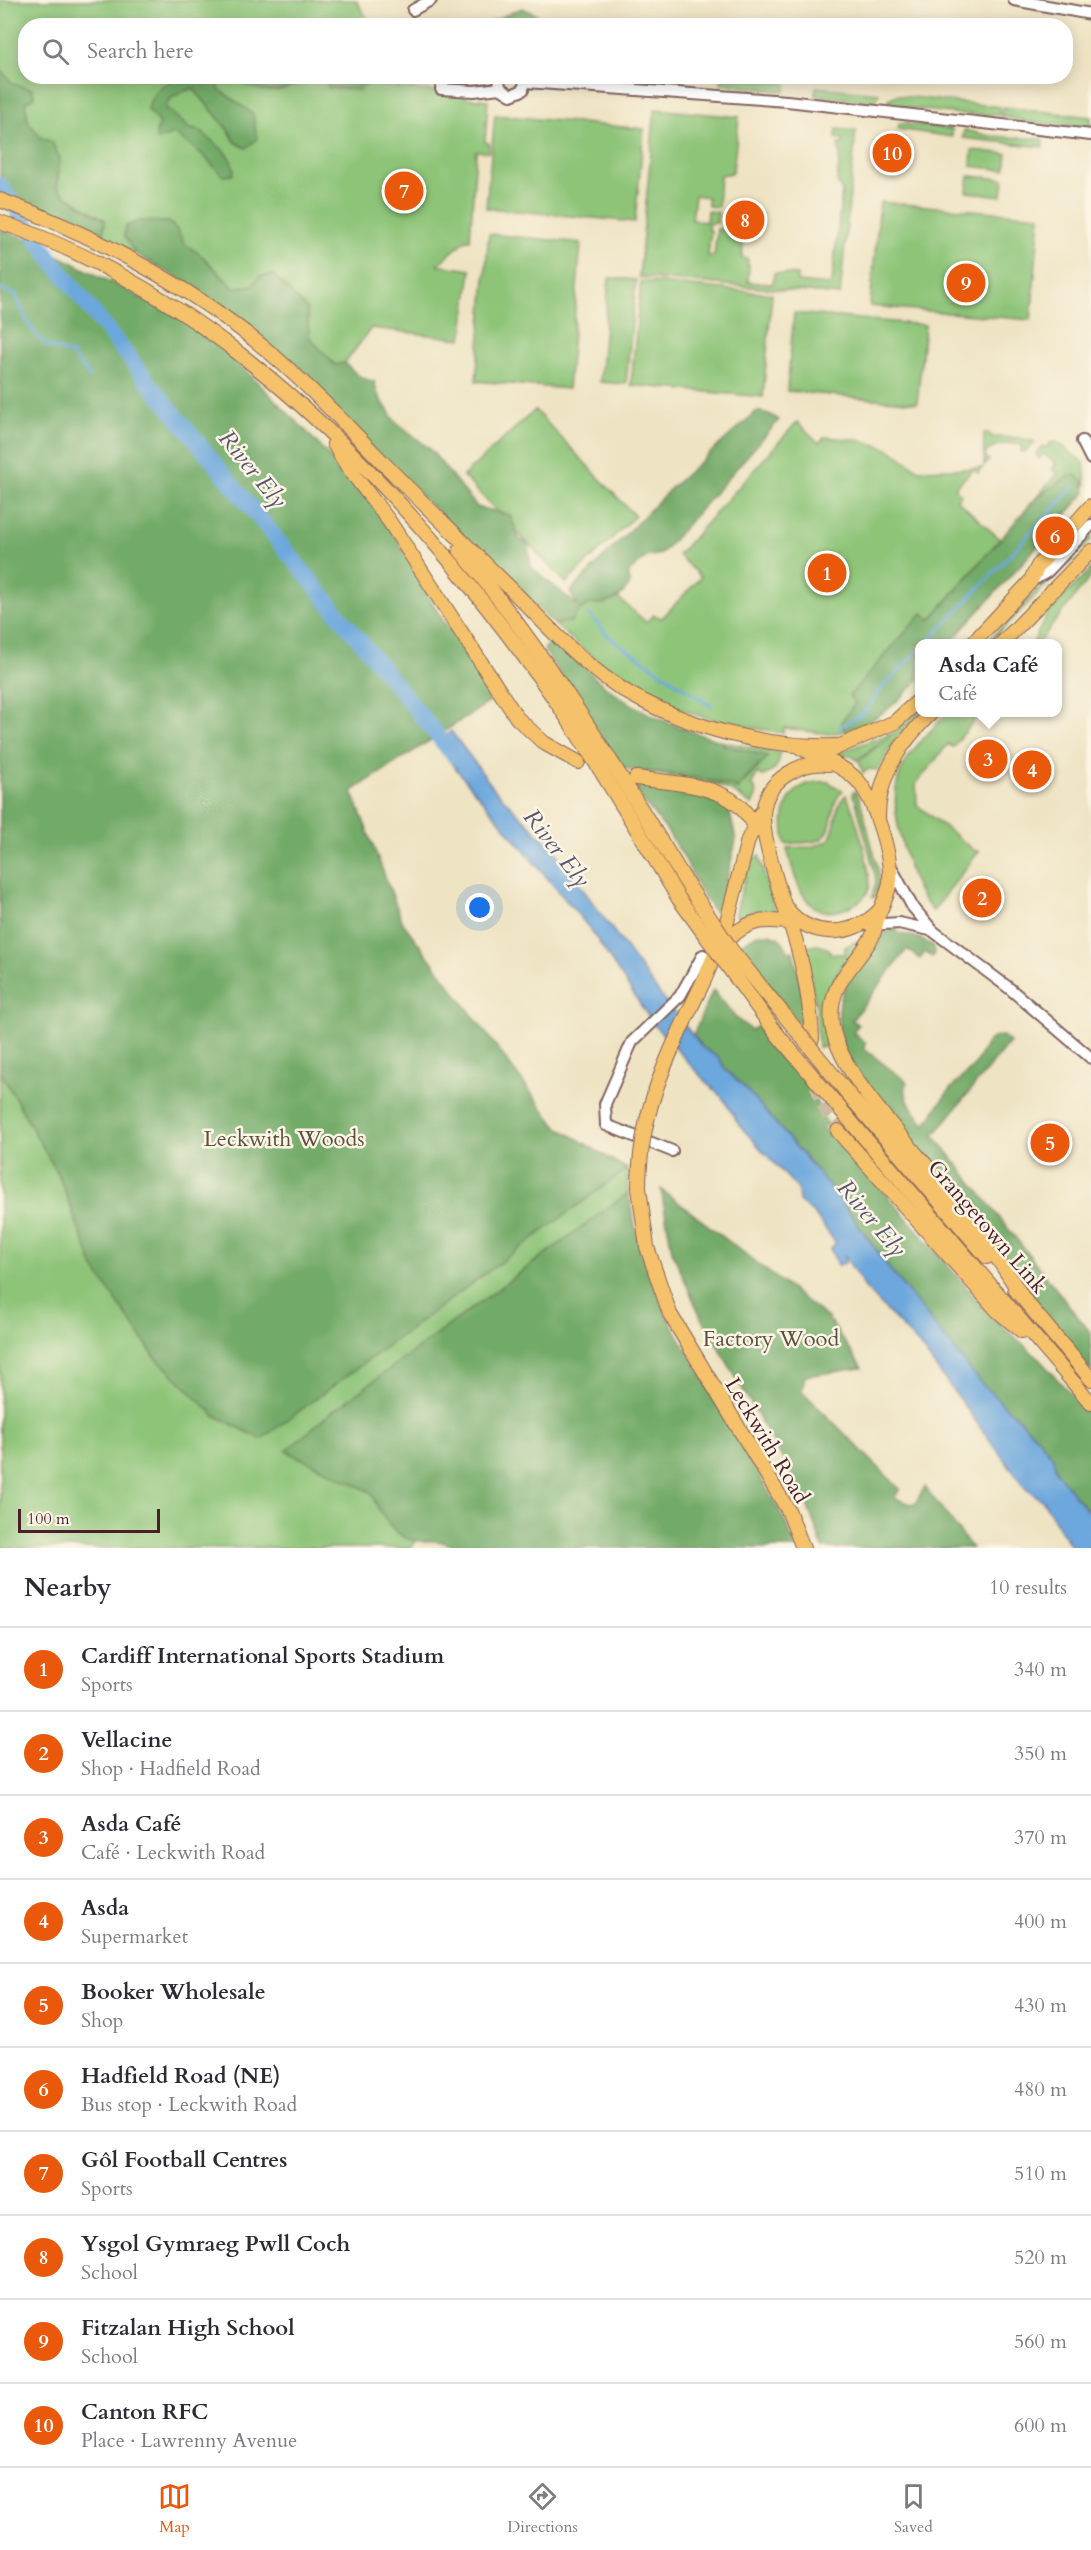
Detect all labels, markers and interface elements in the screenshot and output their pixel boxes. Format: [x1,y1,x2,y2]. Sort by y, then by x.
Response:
search box [18,18,1073,84]
icon: search [39,35,72,68]
text: Search here [87,36,194,66]
pin: 10 [872,130,912,176]
pin: 7 [384,168,424,213]
pin: 8 [726,198,764,242]
pin: 9 [946,260,986,306]
water label: River Ely [211,423,295,516]
pin: 6 [1036,514,1074,558]
pin: 1 [808,550,846,596]
popup [915,639,1062,717]
text: Asda Café [938,650,1039,680]
text: Café [938,680,977,707]
pin: 3 [968,736,1008,782]
pin: 4 [1012,748,1052,792]
water label: River Ely [515,802,598,895]
pin: 2 [962,876,1002,920]
your location [465,893,494,922]
pin: 5 [1030,1120,1070,1166]
park label: Leckwith Woods [203,1124,365,1154]
street label: Grangetown Link [921,1153,1054,1300]
water label: River Ely [829,1172,914,1264]
park label: Factory Wood [703,1324,839,1354]
street label: Leckwith Road [718,1372,817,1509]
scale bar [18,1506,160,1534]
text: 100 m [27,1508,69,1530]
text: Nearby [24,1570,112,1605]
text: 10 results [989,1574,1067,1601]
text: Cardiff International Sports Stadium [81,1641,444,1671]
text: 1 [38,1656,49,1683]
text: 340 m [1014,1656,1067,1683]
text: Sports [81,1671,133,1698]
text: Vellacine [81,1725,172,1755]
text: 2 [38,1740,49,1767]
text: 350 m [1014,1740,1067,1767]
text: Shop · Hadfield Road [81,1755,261,1782]
text: Asda Café [81,1809,181,1839]
text: 3 [38,1824,49,1851]
text: 370 m [1014,1824,1067,1851]
text: Café · Leckwith Road [81,1839,265,1866]
text: Asda [81,1893,129,1923]
text: 4 [38,1908,49,1935]
text: 400 m [1014,1908,1067,1935]
text: Supermarket [81,1923,188,1950]
text: Booker Wholesale [81,1977,266,2007]
text: 5 [38,1992,49,2019]
text: 430 m [1014,1992,1067,2019]
text: Shop [81,2007,123,2034]
text: Hadfield Road (NE) [81,2061,281,2091]
text: 6 [38,2076,49,2103]
text: 480 m [1014,2076,1067,2103]
text: Bus stop · Leckwith Road [81,2091,297,2118]
text: Gôl Football Centres [81,2145,287,2175]
text: 7 [38,2160,49,2187]
text: 510 m [1014,2160,1067,2187]
text: Sports [81,2175,133,2202]
text: Ysgol Gymraeg Pwll Coch [81,2229,350,2259]
text: 8 [38,2244,49,2271]
text: 520 m [1014,2244,1067,2271]
text: School [81,2259,138,2286]
text: Fitzalan High School [81,2313,295,2343]
text: 9 [38,2328,49,2355]
text: 560 m [1014,2328,1067,2355]
text: School [81,2343,138,2370]
text: Canton RFC [81,2397,208,2427]
text: 10 [33,2412,54,2439]
text: 600 m [1014,2412,1067,2439]
text: Place · Lawrenny Avenue [81,2427,297,2454]
tab: Map [158,2480,191,2538]
tab: Directions [507,2480,578,2538]
tab: Saved [894,2480,933,2538]

